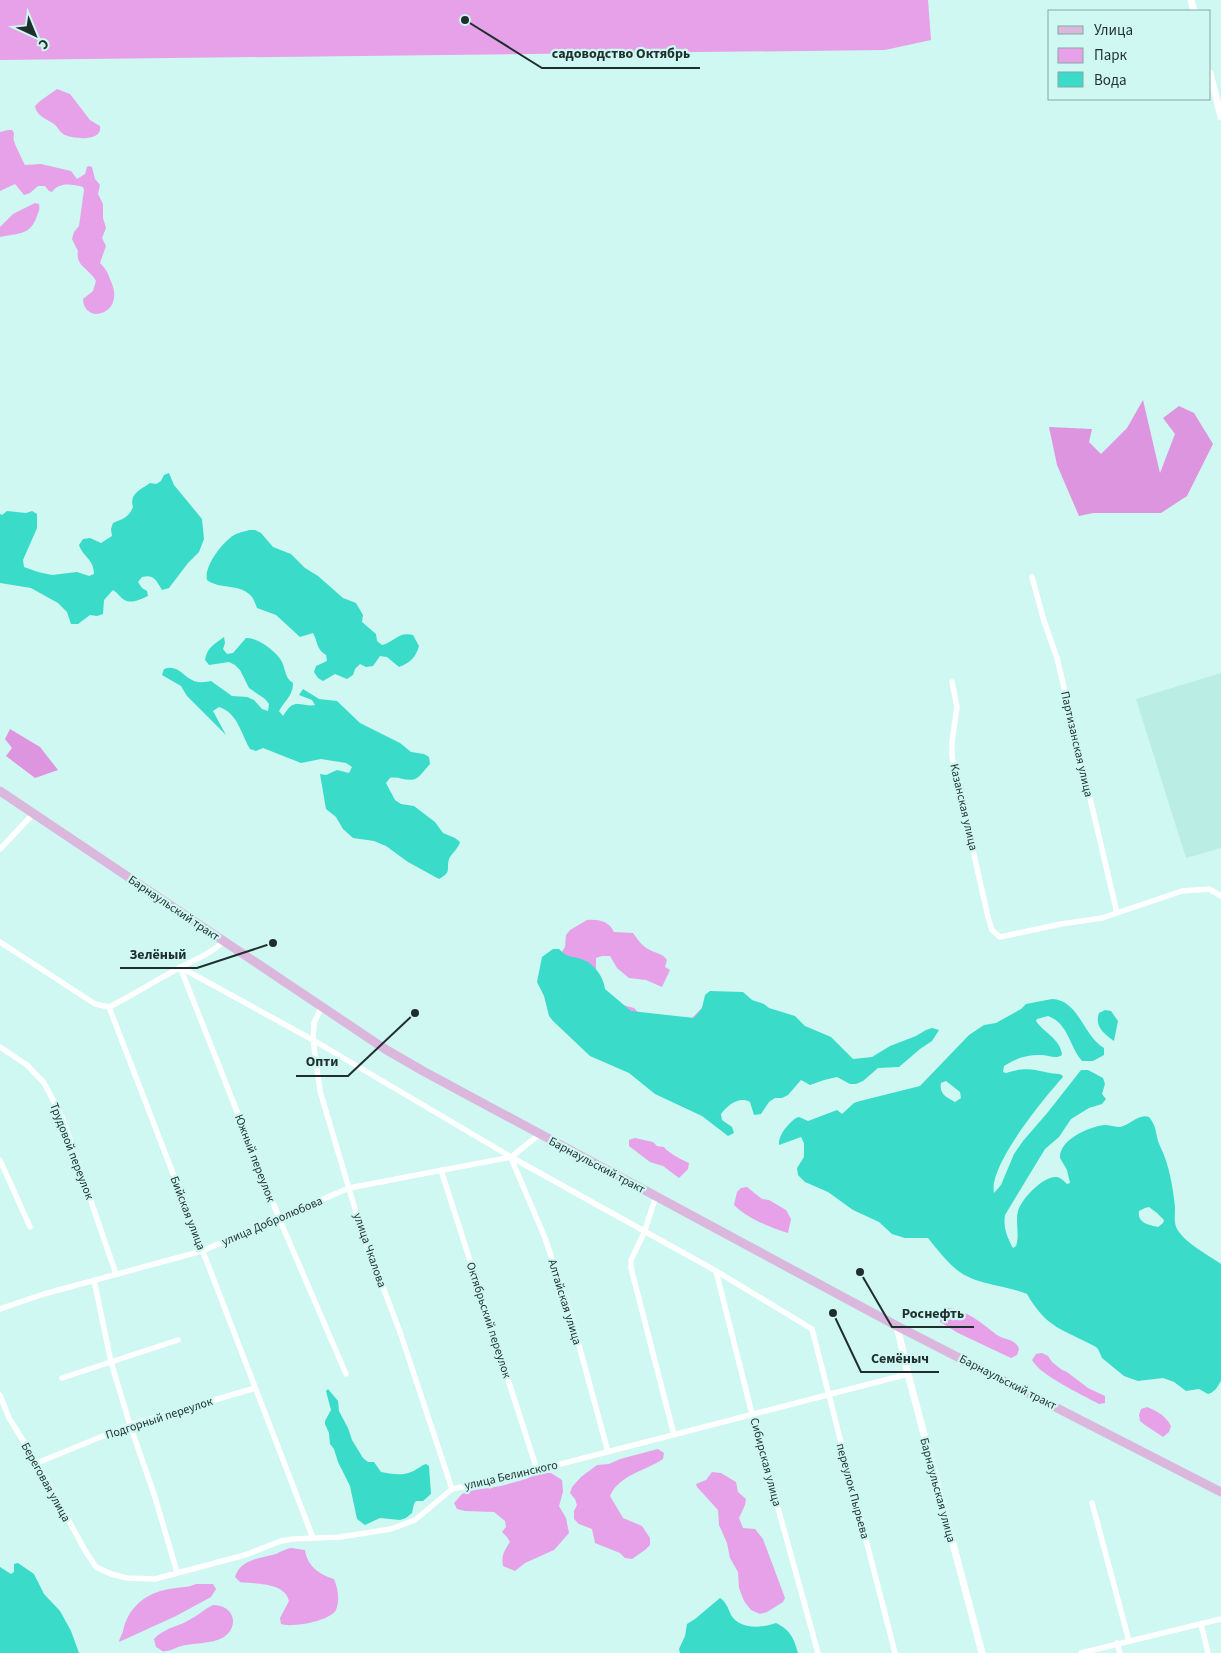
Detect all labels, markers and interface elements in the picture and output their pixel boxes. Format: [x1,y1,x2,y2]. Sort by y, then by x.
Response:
north arrow [10,10,60,60]
legend [1048,10,1211,100]
text: Улица [1094,20,1133,41]
text: С [33,34,53,54]
callout: садоводство Октябрь [542,39,700,68]
text: садоводство Октябрь [552,44,690,64]
text: Парк [1094,45,1128,66]
text: Вода [1094,70,1127,91]
street label: Партизанская улица [1056,689,1097,799]
street label: Казанская улица [945,762,982,852]
street label: Барнаульский тракт [125,871,223,946]
callout: Зелёный [120,939,197,968]
text: Зелёный [130,945,186,965]
callout: Опти [296,1047,348,1076]
text: Опти [306,1052,338,1072]
street label: Трудовой переулок [45,1100,98,1202]
street label: Южный переулок [230,1112,279,1205]
street label: Барнаульский тракт [546,1133,648,1198]
street label: Бийская улица [166,1174,209,1253]
street label: улица Добролюбова [219,1192,325,1250]
street label: улица Чкалова [349,1211,390,1290]
street label: Алтайская улица [543,1257,586,1347]
street label: Октябрьский переулок [462,1260,515,1380]
callout: Роснефть [892,1298,974,1327]
text: Роснефть [902,1304,964,1324]
callout: Семёныч [861,1343,939,1372]
text: Семёныч [871,1349,929,1369]
street label: Барнаульский тракт [956,1351,1060,1415]
street label: Подгорный переулок [103,1393,215,1444]
street label: Сибирская улица [746,1416,786,1508]
street label: Барнаульская улица [915,1436,960,1544]
street label: Береговая улица [17,1439,74,1525]
street label: переулок Пырьева [832,1441,873,1541]
street label: улица Белинского [463,1456,559,1494]

